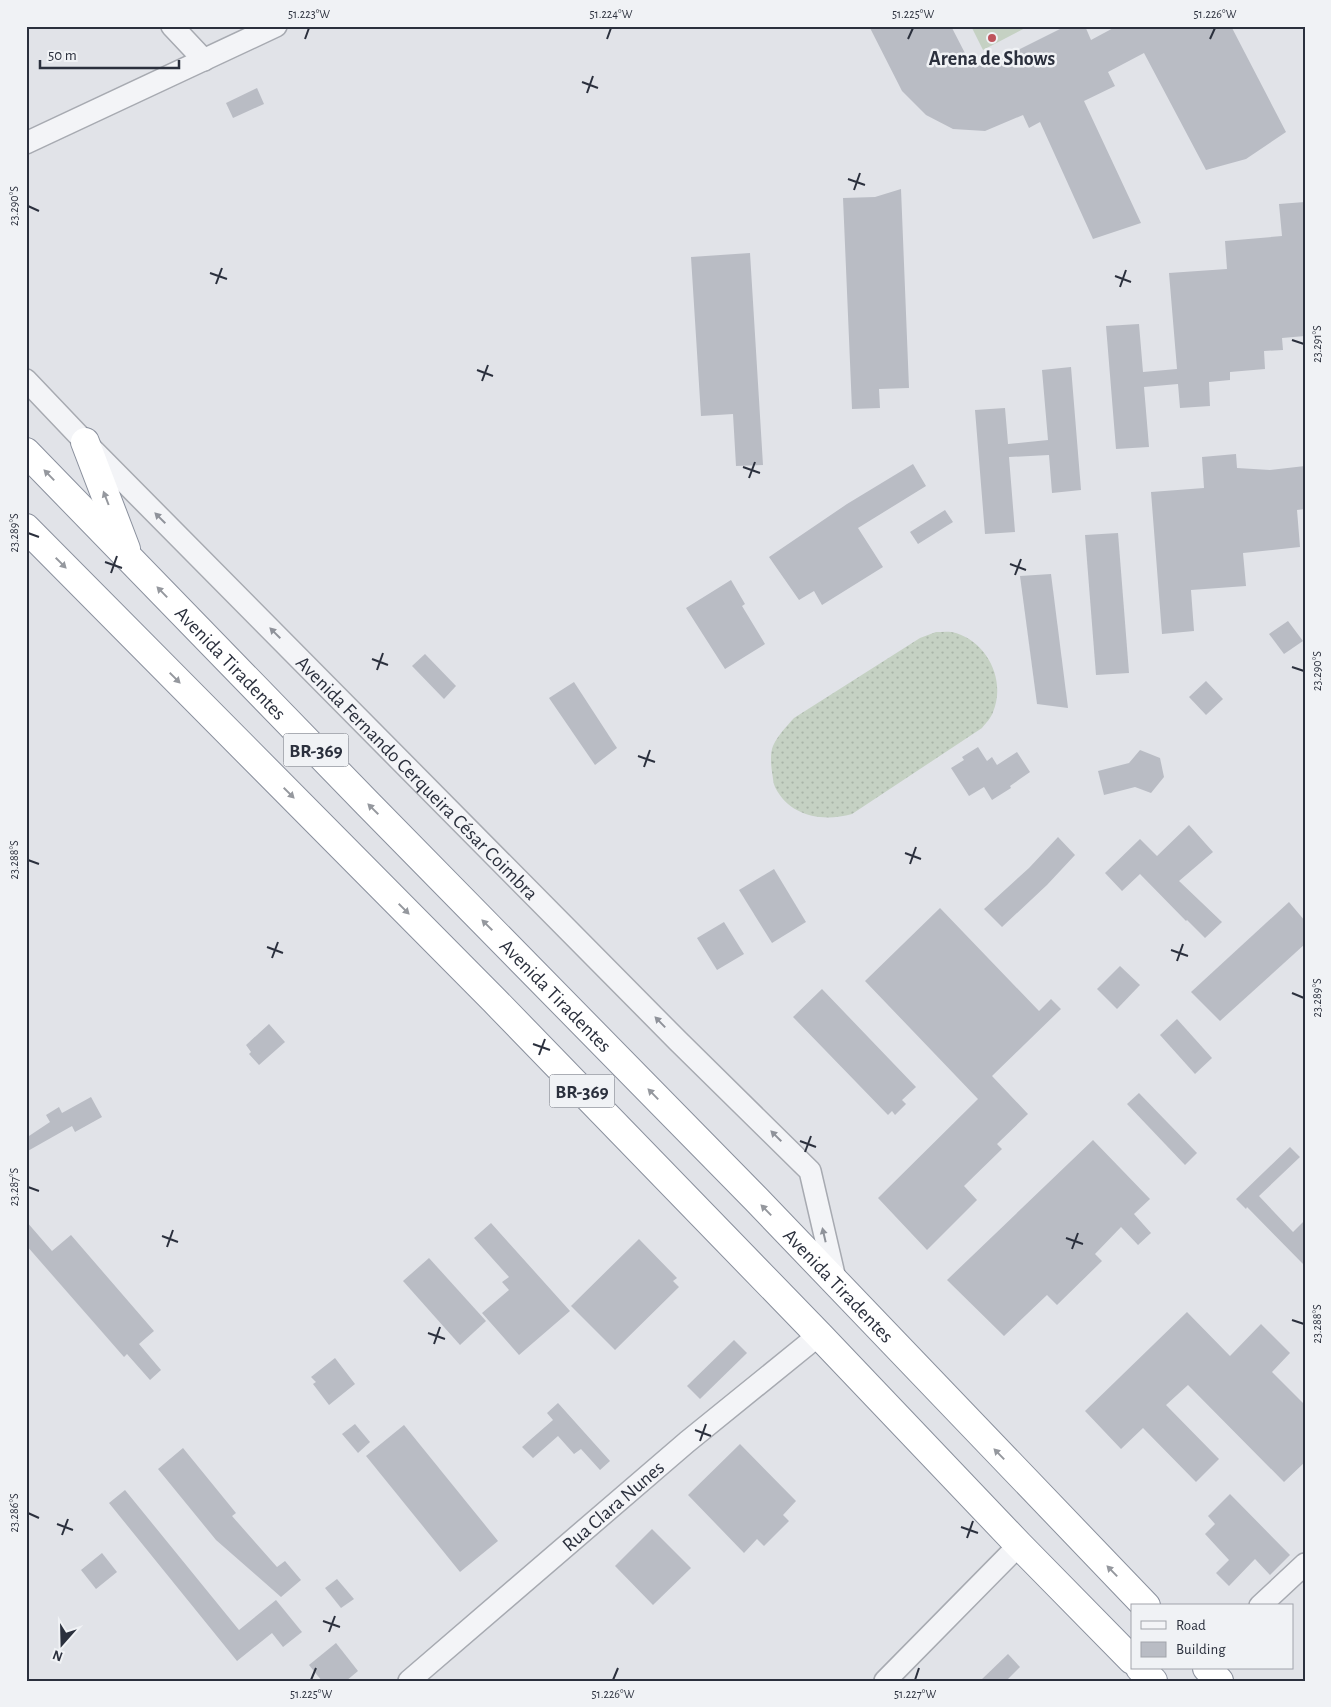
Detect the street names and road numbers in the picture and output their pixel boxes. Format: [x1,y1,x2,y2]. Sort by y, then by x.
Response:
street label: Avenida Tiradentes [171,603,289,724]
street label: Avenida Fernando Cerqueira César Coimbra [292,653,541,904]
road number: BR-369 [284,734,348,766]
street label: Avenida Tiradentes [496,936,615,1056]
road number: BR-369 [550,1074,614,1108]
street label: Avenida Tiradentes [779,1225,897,1347]
street label: Rua Clara Nunes [559,1457,668,1555]

